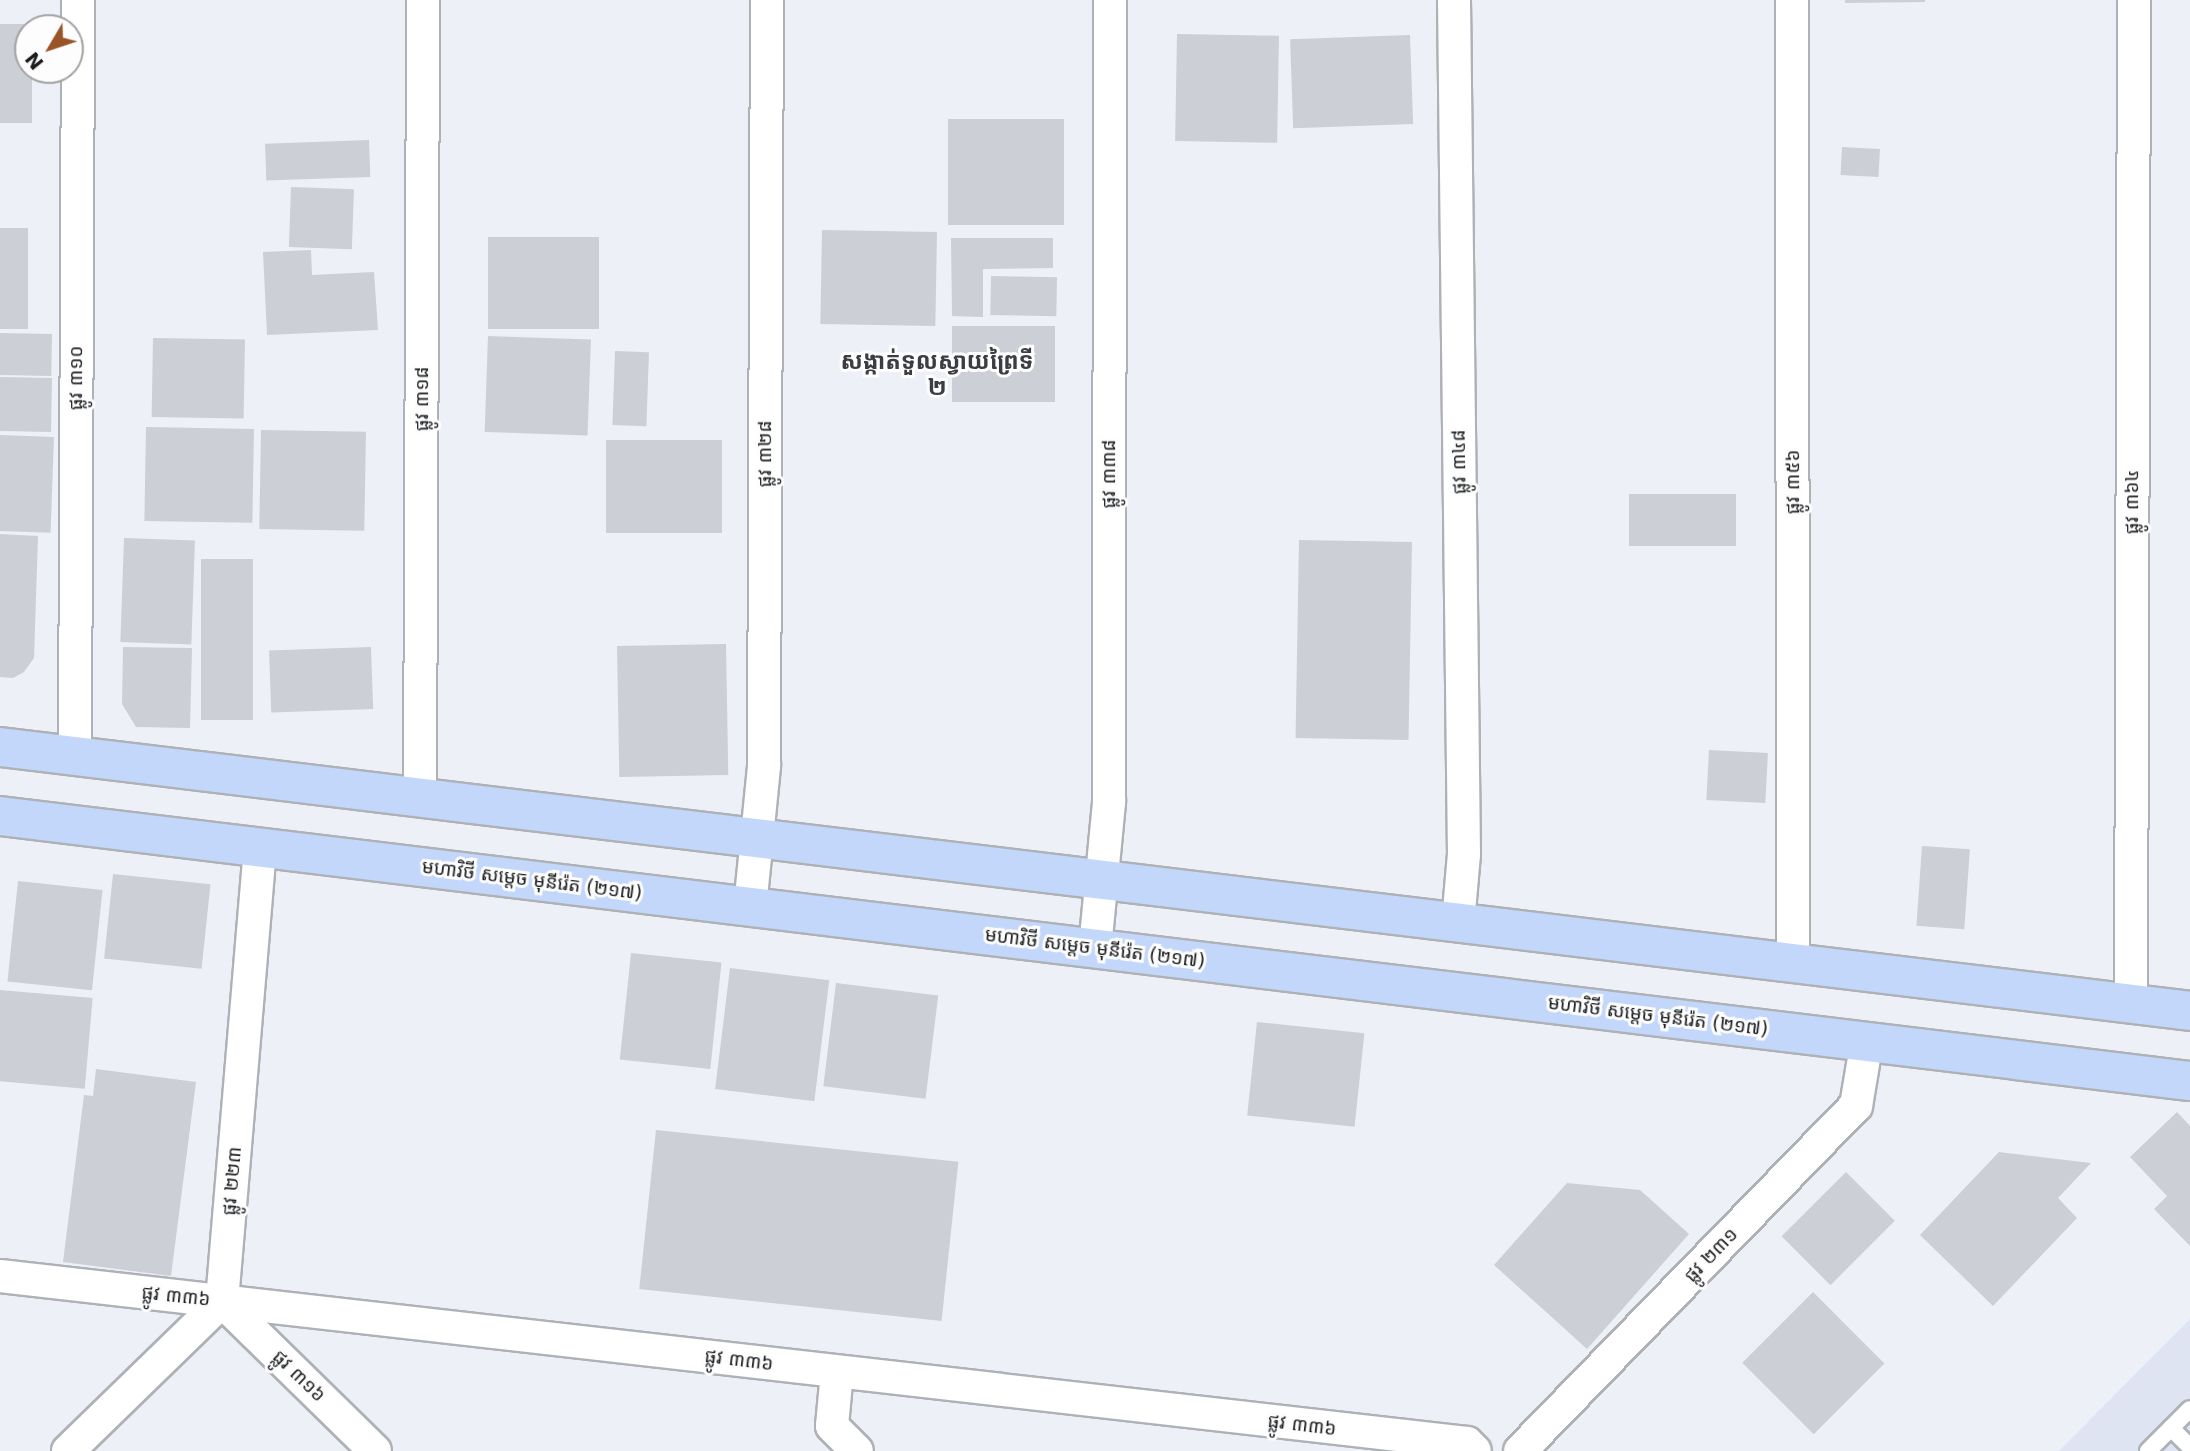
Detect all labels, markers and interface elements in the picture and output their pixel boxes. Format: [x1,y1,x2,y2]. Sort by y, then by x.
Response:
north arrow [14,14,84,84]
text: N [21,48,48,74]
street label: ផ្លូវ ៣១០ [65,346,87,410]
district label: សង្កាត់ទួលស្វាយព្រៃទី ២ [840,347,1034,401]
street label: ផ្លូវ ៣១៨ [411,367,433,431]
street label: ផ្លូវ ៣២៨ [754,420,776,488]
street label: ផ្លូវ ៣៤៨ [1447,429,1471,495]
street label: ផ្លូវ ៣៣៨ [1098,439,1120,509]
street label: ផ្លូវ ៣៥៦ [1782,450,1804,514]
street label: ផ្លូវ ៣៦៤ [2121,470,2143,534]
street label: មហាវិថី សម្តេច មុនីរ៉េត (២១៧) [421,855,643,905]
street label: មហាវិថី សម្តេច មុនីរ៉េត (២១៧) [984,923,1206,973]
street label: មហាវិថី សម្តេច មុនីរ៉េត (២១៧) [1547,991,1769,1041]
street label: ផ្លូវ ២២៣ [218,1146,246,1216]
street label: ផ្លូវ ២៣១ [1680,1223,1742,1287]
street label: ផ្លូវ ៣៣៦ [140,1281,212,1311]
street label: ផ្លូវ ៣៣៦ [703,1344,775,1376]
street label: ផ្លូវ ៣១៦ [268,1345,330,1407]
street label: ផ្លូវ ៣៣៦ [1266,1409,1338,1441]

